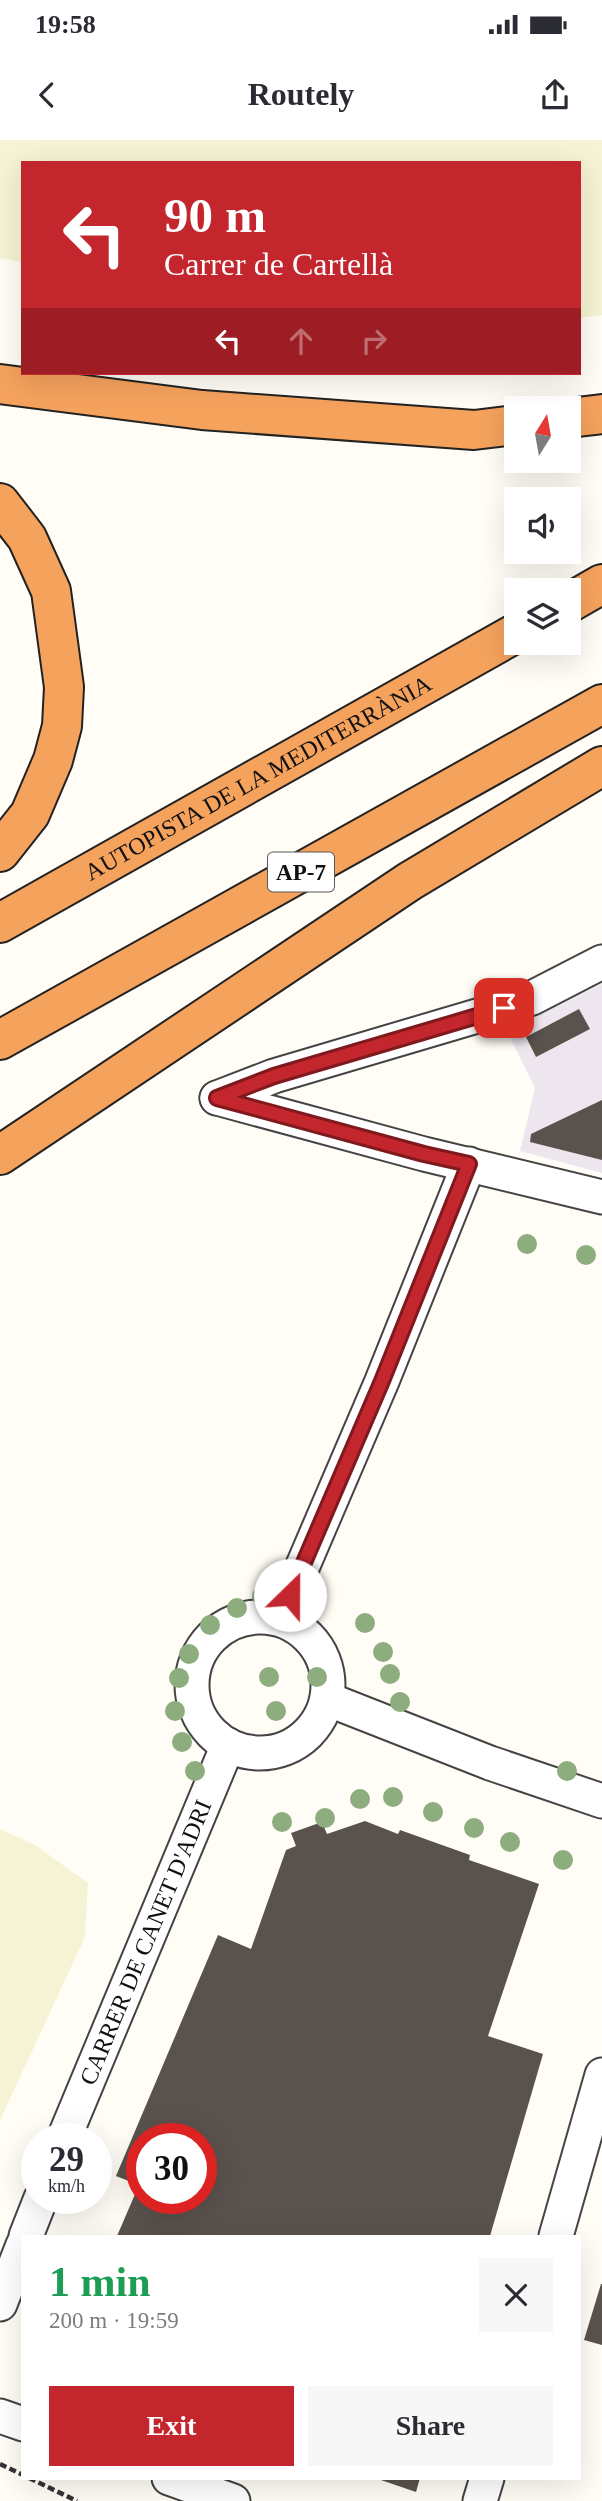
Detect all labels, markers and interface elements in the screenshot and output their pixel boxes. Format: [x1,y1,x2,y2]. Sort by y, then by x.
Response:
text: 19:58 [35,10,96,39]
icon: back [28,76,66,114]
text: Routely [248,76,354,112]
icon: share [536,76,574,114]
text: 90 m [164,188,266,243]
icon: left [49,189,140,280]
text: Carrer de Cartellà [164,246,393,282]
icon: left [209,322,247,360]
icon: ahead [282,322,320,360]
icon: right [355,322,393,360]
north arrow [504,396,581,472]
map controls [504,396,581,655]
button: sound [504,487,581,564]
button: layers [504,578,581,655]
street label: AUTOPISTA DE LA MEDITERRÀNIA [80,670,436,886]
road number: AP-7 [268,852,334,892]
pin [474,978,534,1038]
icon: arrive [485,989,523,1027]
position arrow [253,1558,327,1632]
street label: CARRER DE CANET D'ADRI [75,1796,217,2089]
speed limit sign: 30 [126,2123,217,2214]
text: 29 [49,2140,84,2179]
text: km/h [48,2176,85,2196]
button: close [479,2258,553,2332]
text: 1 min [49,2259,151,2305]
text: 200 m · 19:59 [49,2308,179,2333]
button: Exit [49,2386,294,2466]
button: Share [308,2386,553,2466]

